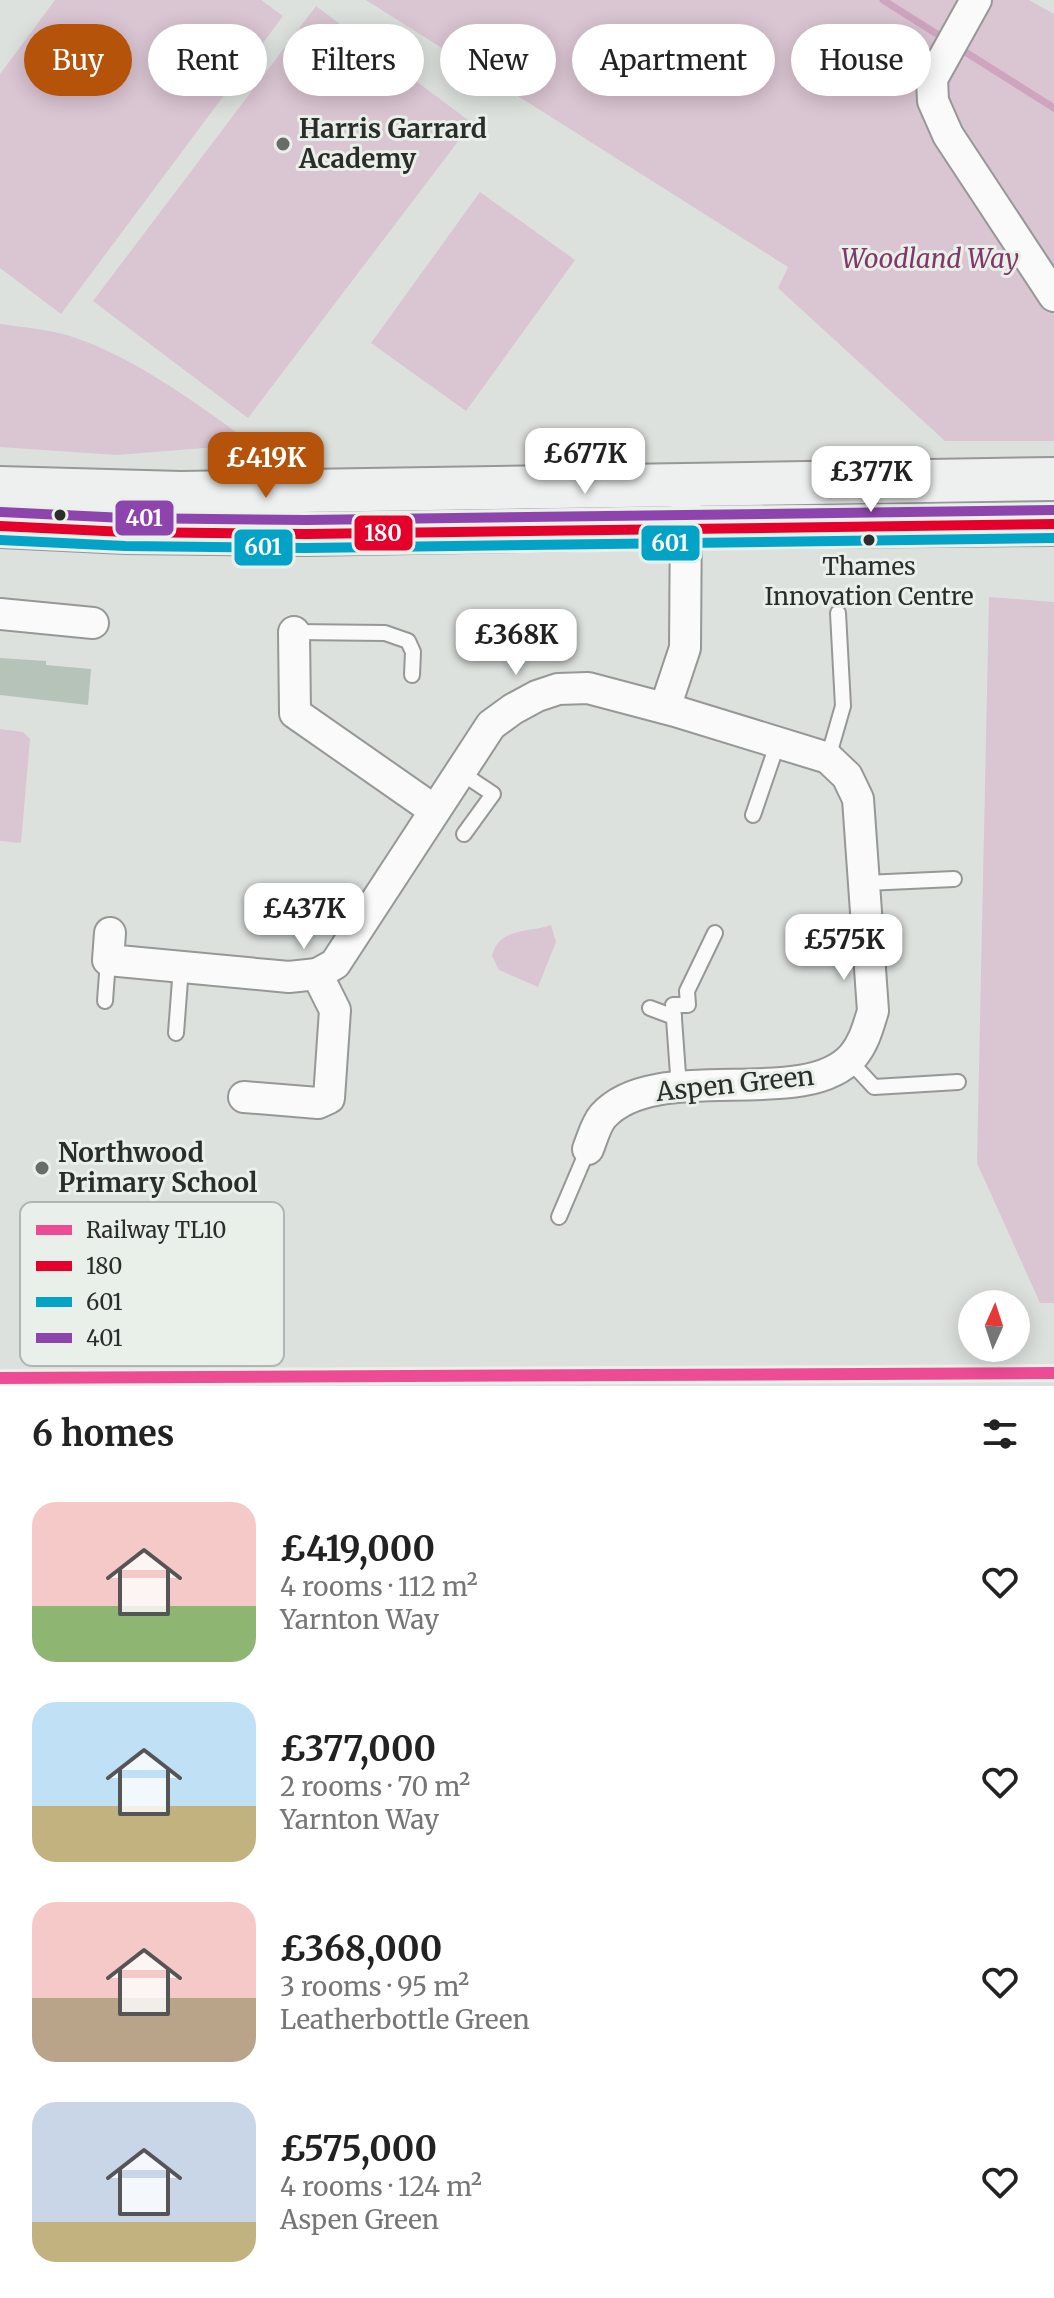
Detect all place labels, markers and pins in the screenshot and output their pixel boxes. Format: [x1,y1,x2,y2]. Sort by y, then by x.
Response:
place label: Harris Garrard Academy [298,112,487,175]
marker: Harris Garrard Academy [274,135,292,153]
pin: £677K [529,428,641,496]
pin: £419K [210,432,322,500]
pin: £377K [815,446,927,514]
unlabelled marker [52,507,68,523]
marker: Thames Innovation Centre [861,532,877,548]
place label: Thames Innovation Centre [765,551,973,612]
pin: £368K [460,609,572,677]
pin: £437K [248,883,360,951]
pin: £575K [788,914,900,982]
place label: Northwood Primary School [58,1136,257,1199]
marker: Northwood Primary School [33,1159,51,1177]

